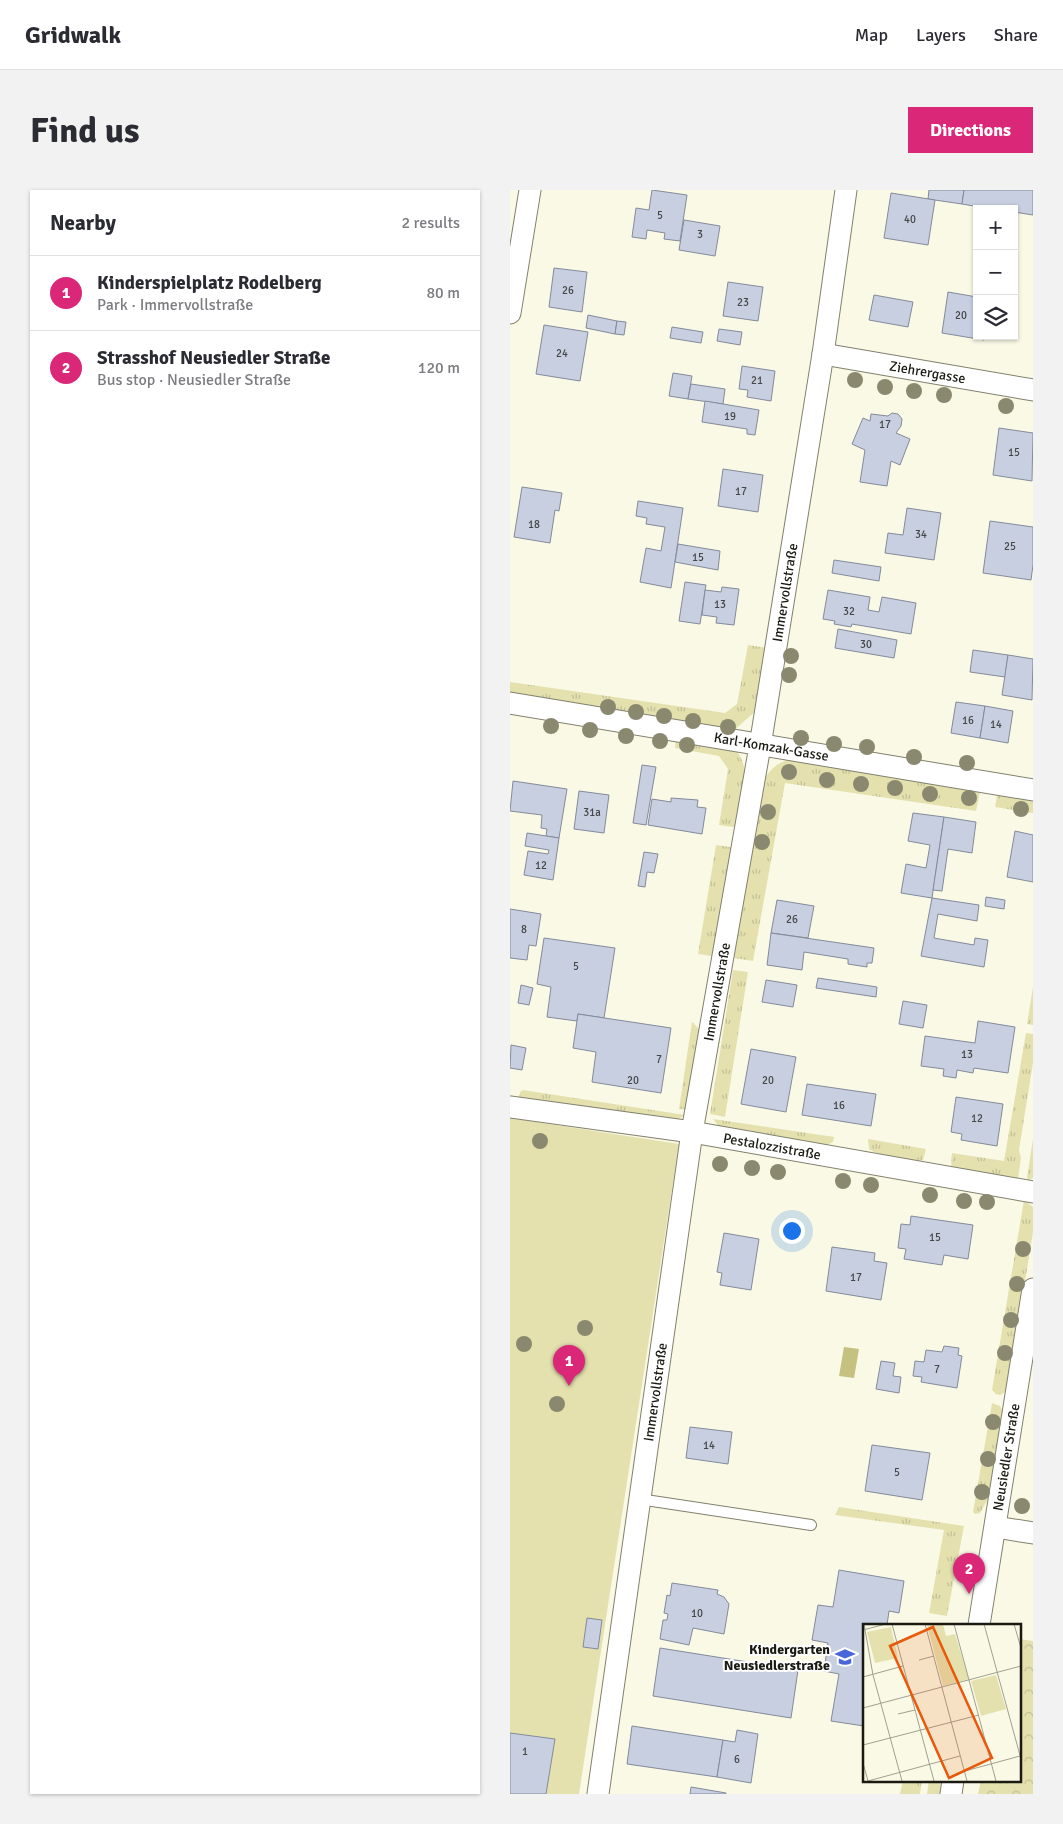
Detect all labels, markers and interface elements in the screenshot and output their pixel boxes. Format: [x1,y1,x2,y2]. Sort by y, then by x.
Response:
text: Gridwalk [25,20,121,50]
text: Map [855,24,888,46]
text: Layers [916,24,966,46]
text: Share [994,24,1038,46]
button: Directions [908,107,1033,153]
text: Find us [30,109,140,152]
map controls [973,205,1018,340]
button: + [973,205,1018,250]
house number: 5 [657,209,663,222]
text: Nearby [50,210,116,236]
text: 2 results [401,213,460,233]
house number: 40 [904,213,916,226]
house number: 3 [697,228,703,241]
button: − [973,250,1018,295]
text: Kinderspielplatz Rodelberg [97,271,322,295]
text: 1 [62,283,70,303]
text: 80 m [426,283,460,303]
house number: 26 [562,284,574,297]
text: Park · Immervollstraße [97,295,253,315]
button: layers [973,295,1018,340]
house number: 23 [737,296,749,309]
house number: 20 [955,309,967,322]
text: Strasshof Neusiedler Straße [97,346,330,370]
house number: 24 [556,347,568,360]
street label: Ziehrergasse [888,357,967,387]
text: 2 [62,358,70,378]
text: 120 m [418,358,460,378]
text: Bus stop · Neusiedler Straße [97,370,291,390]
house number: 21 [751,374,763,387]
house number: 19 [724,410,736,423]
house number: 17 [879,418,891,431]
house number: 15 [1008,446,1020,459]
house number: 17 [735,485,747,498]
house number: 18 [528,518,540,531]
house number: 34 [915,528,927,541]
house number: 25 [1004,540,1016,553]
street label: Immervollstraße [768,542,801,643]
house number: 15 [692,551,704,564]
house number: 13 [714,598,726,611]
house number: 32 [843,605,855,618]
house number: 30 [860,638,872,651]
house number: 16 [962,714,974,727]
house number: 14 [990,718,1002,731]
street label: Karl-Komzak-Gasse [713,729,830,764]
house number: 31a [583,806,601,819]
house number: 12 [535,859,547,872]
house number: 26 [786,913,798,926]
house number: 8 [521,923,527,936]
street label: Immervollstraße [700,941,734,1042]
house number: 5 [573,960,579,973]
house number: 13 [961,1048,973,1061]
house number: 7 [656,1053,662,1066]
house number: 20 [627,1074,639,1087]
house number: 20 [762,1074,774,1087]
house number: 16 [833,1099,845,1112]
house number: 12 [971,1112,983,1125]
street label: Pestalozzistraße [722,1129,822,1163]
your location [779,1218,805,1244]
house number: 15 [929,1231,941,1244]
house number: 17 [850,1271,862,1284]
street label: Immervollstraße [640,1342,670,1443]
pin: 1 [553,1345,585,1386]
house number: 7 [934,1363,940,1376]
street label: Neusiedler Straße [989,1402,1023,1512]
house number: 14 [703,1439,715,1452]
house number: 5 [894,1466,900,1479]
pin: 2 [953,1553,985,1594]
house number: 10 [691,1607,703,1620]
inset map [863,1624,1020,1782]
place label: Kindergarten Neusiedlerstraße [724,1641,830,1674]
school or university icon: Kindergarten Neusiedlerstraße [834,1646,856,1668]
house number: 1 [522,1745,528,1758]
house number: 6 [734,1753,740,1766]

